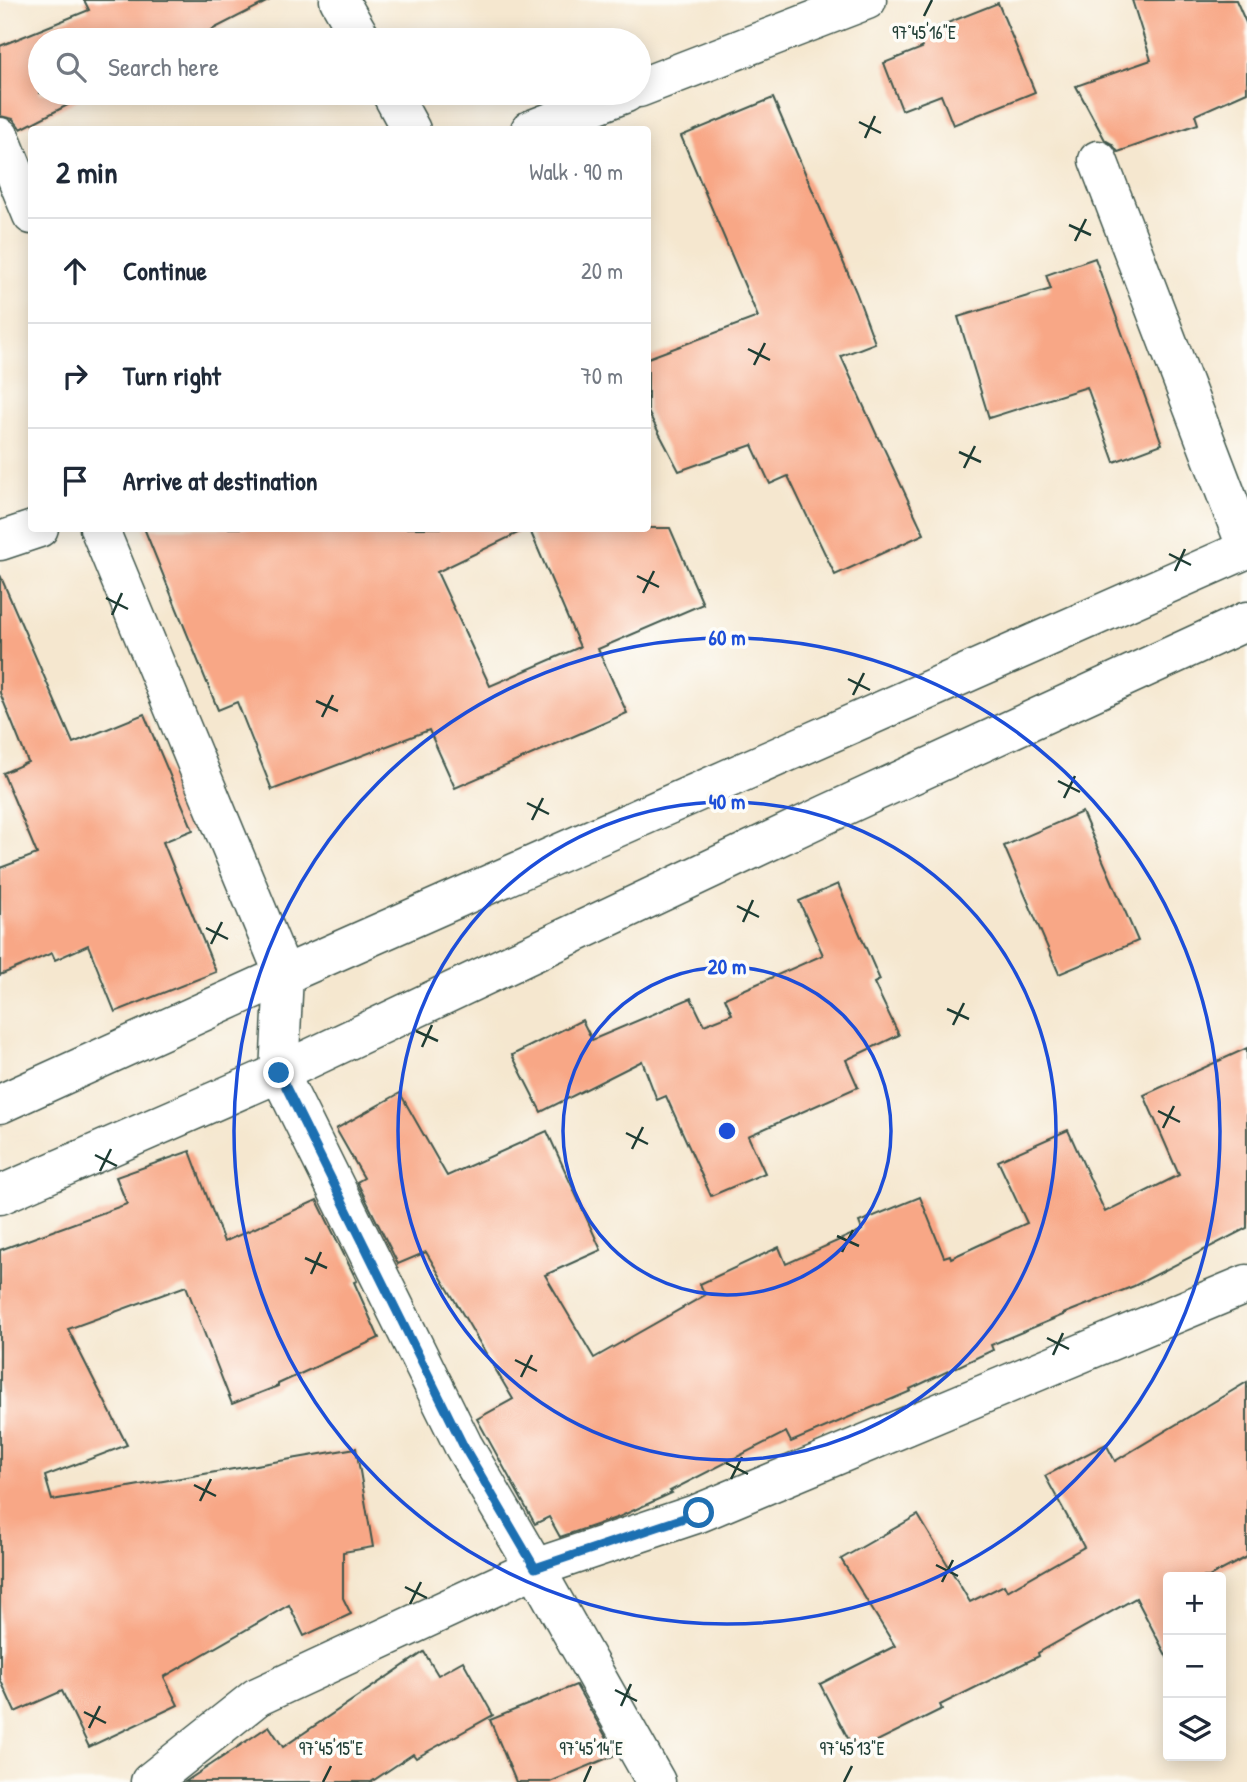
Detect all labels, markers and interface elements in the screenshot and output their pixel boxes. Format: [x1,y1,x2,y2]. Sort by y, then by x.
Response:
text: 97°45'16"E [892,20,956,45]
search box [28,28,651,105]
icon: search [52,48,90,86]
text: Search here [108,49,219,84]
text: 2 min [56,152,118,192]
text: Walk · 90 m [529,156,623,187]
icon: ahead [56,252,94,290]
text: Continue [123,253,207,288]
text: 20 m [581,255,623,286]
icon: right [56,357,94,395]
text: Turn right [123,358,221,393]
text: 70 m [580,360,623,391]
icon: arrive [56,462,94,500]
text: Arrive at destination [123,463,318,498]
text: 60 m [709,623,745,652]
text: 40 m [709,787,745,816]
text: 20 m [708,952,746,981]
route end [263,1057,294,1088]
centre of rings [715,1119,739,1143]
route start [683,1497,714,1528]
map controls [1163,1572,1226,1761]
button: + [1163,1572,1226,1635]
button: − [1163,1635,1226,1698]
button: layers [1163,1698,1226,1761]
text: 97°45'15"E [299,1736,363,1761]
text: 97°45'14"E [559,1736,623,1761]
text: 97°45'13"E [819,1736,885,1761]

